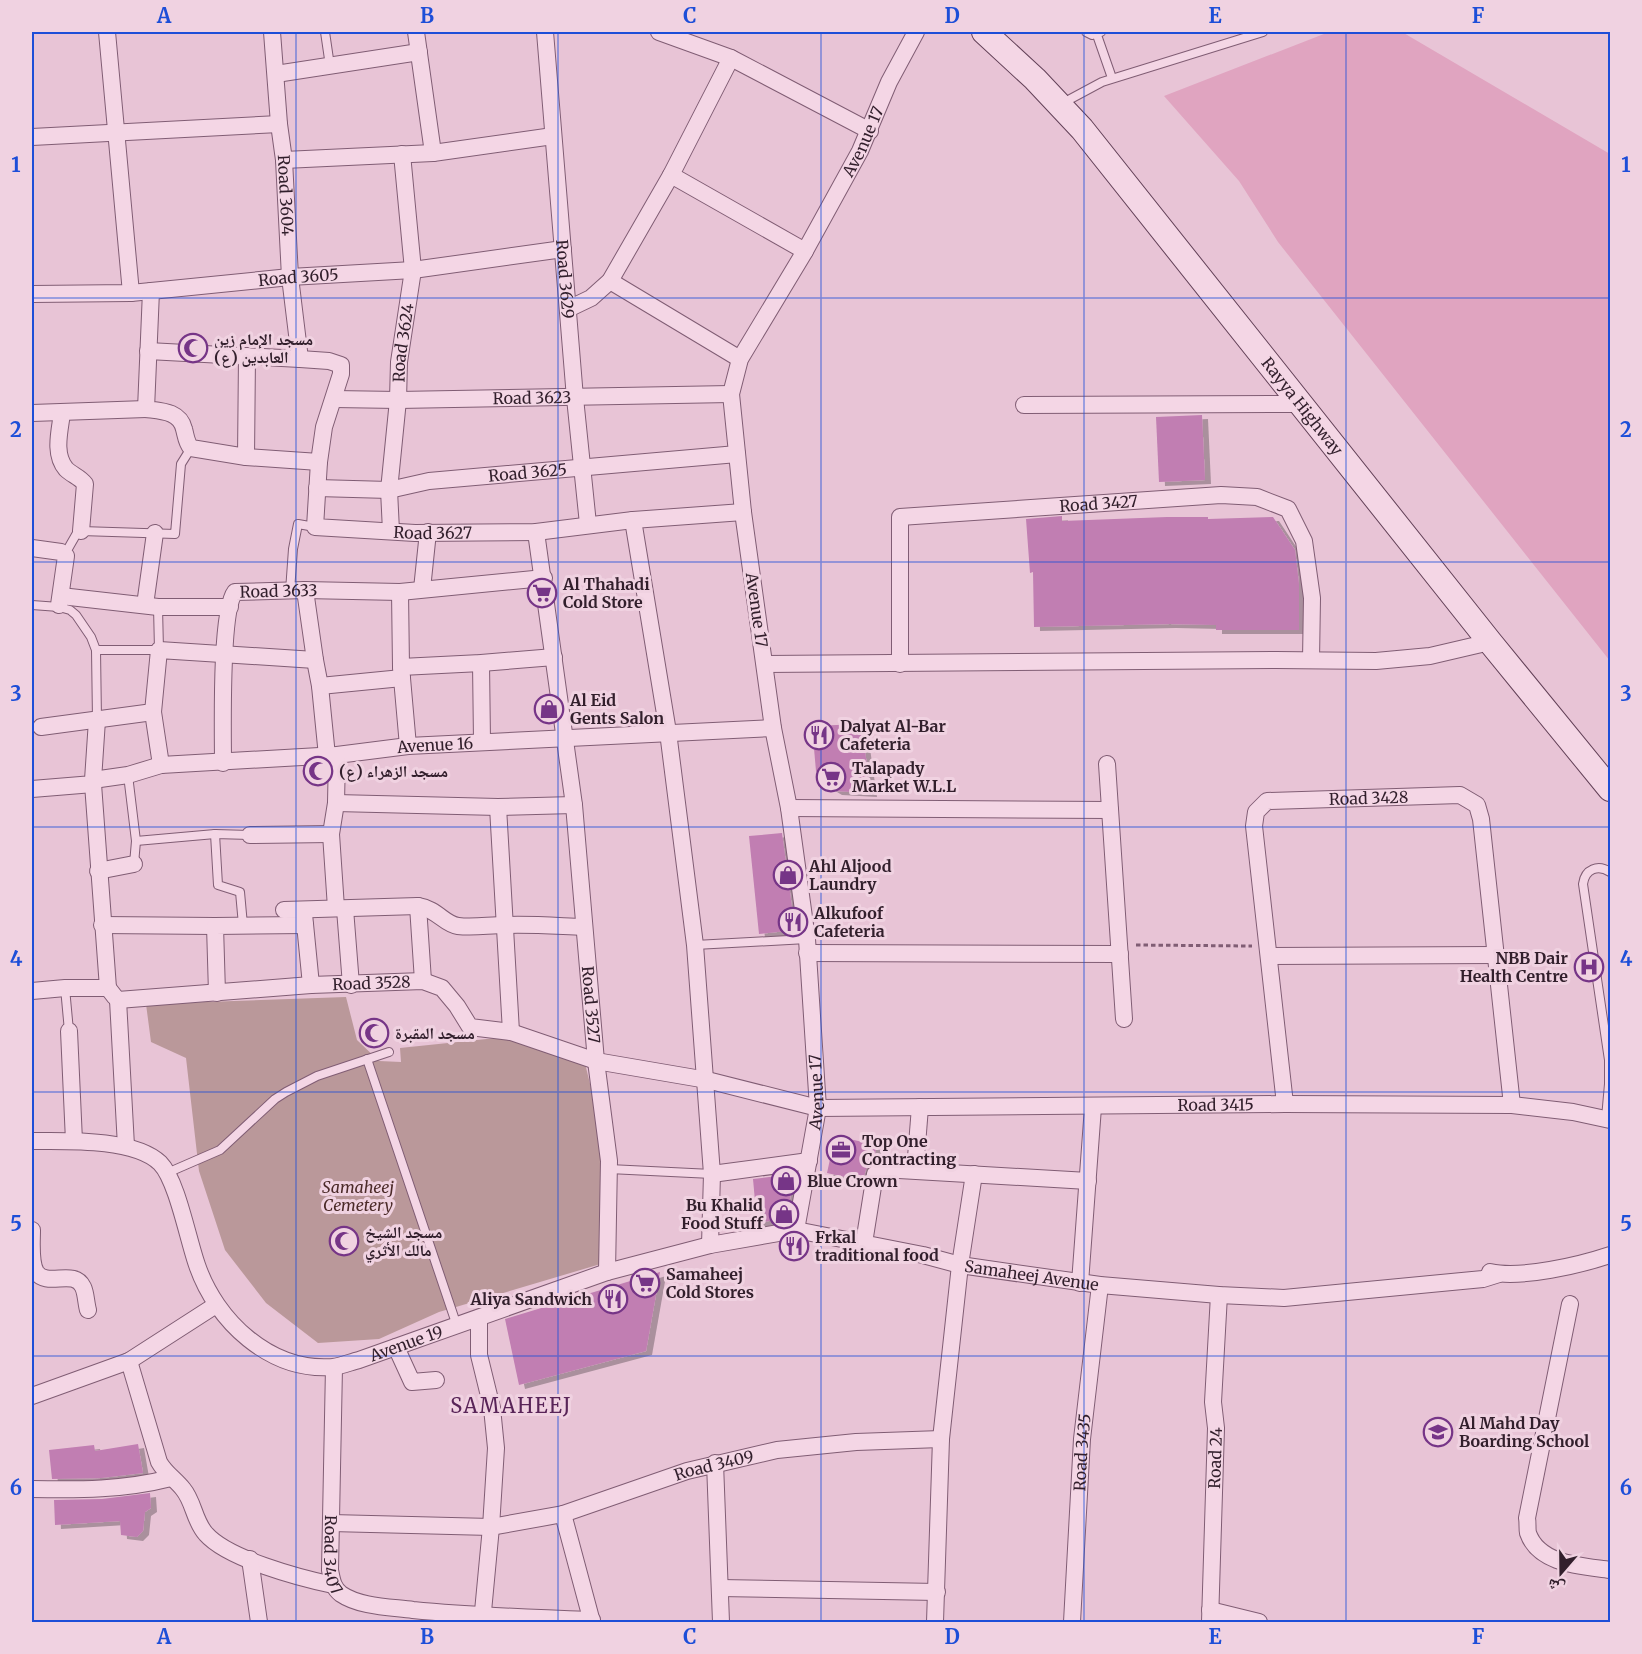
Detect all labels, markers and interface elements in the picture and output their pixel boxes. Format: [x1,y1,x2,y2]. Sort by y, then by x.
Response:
text: A [156,3,172,28]
text: B [420,3,434,28]
text: C [683,3,697,28]
text: D [944,3,960,28]
text: E [1208,3,1222,28]
text: F [1472,3,1485,28]
street label: Avenue 17 [837,103,888,181]
text: 1 [11,152,21,177]
text: 1 [1621,152,1631,177]
street label: Road 3604 [274,154,298,237]
street label: Road 3629 [552,239,578,320]
street label: Road 3605 [257,264,339,290]
street label: Road 3624 [388,302,418,383]
place label: مسجد الإمام زين العابدين (ع) [214,329,313,368]
mosque icon: مسجد الإمام زين العابدين (ع) [177,332,209,364]
street label: Rayya Highway [1257,353,1348,460]
street label: Road 3623 [492,387,572,408]
text: 2 [10,417,22,442]
text: 2 [1620,417,1632,442]
street label: Road 3625 [487,459,568,486]
street label: Road 3427 [1059,491,1139,516]
street label: Road 3627 [393,522,472,543]
street label: Avenue 17 [742,570,772,649]
place label: Al Thahadi Cold Store [562,574,650,612]
supermarket icon: Al Thahadi Cold Store [526,577,558,609]
street label: Road 3633 [239,580,318,602]
text: 3 [10,681,22,706]
text: 3 [1620,681,1632,706]
place label: Al Eid Gents Salon [569,690,664,728]
shop icon: Al Eid Gents Salon [533,693,565,725]
place label: Dalyat Al-Bar Cafeteria [840,716,946,754]
restaurant icon: Dalyat Al-Bar Cafeteria [803,719,835,751]
street label: Avenue 16 [395,733,474,757]
mosque icon: مسجد الزهراء (ع) [302,755,334,787]
place label: Talapady Market W.L.L [852,758,956,796]
place label: مسجد الزهراء (ع) [339,761,448,782]
supermarket icon: Talapady Market W.L.L [815,761,847,793]
street label: Road 3428 [1328,787,1409,809]
place label: Ahl Aljood Laundry [808,856,892,894]
shop icon: Ahl Aljood Laundry [772,859,804,891]
place label: Alkufoof Cafeteria [813,903,885,941]
restaurant icon: Alkufoof Cafeteria [777,906,809,938]
text: 4 [10,946,23,971]
text: 4 [1620,946,1633,971]
place label: NBB Dair Health Centre [1460,948,1569,986]
hospital icon: NBB Dair Health Centre [1573,951,1605,983]
street label: Road 3527 [578,965,604,1044]
street label: Road 3528 [332,971,411,994]
mosque icon: مسجد المقبرة [358,1017,390,1049]
place label: مسجد المقبرة [395,1023,475,1043]
street label: Avenue 17 [804,1054,828,1132]
street label: Road 3415 [1177,1094,1254,1115]
place label: Top One Contracting [862,1131,956,1169]
office icon: Top One Contracting [825,1134,857,1166]
shop icon: Blue Crown [770,1165,802,1197]
place label: Blue Crown [807,1171,898,1191]
park label: Samaheej Cemetery [322,1177,394,1215]
place label: Bu Khalid Food Stuff [681,1195,764,1233]
shop icon: Bu Khalid Food Stuff [768,1198,800,1230]
text: 5 [10,1211,22,1236]
text: 5 [1620,1211,1632,1236]
place label: مسجد الشيخ مالك الأثري [365,1222,442,1263]
mosque icon: مسجد الشيخ مالك الأثري [328,1225,360,1257]
place label: Frkal traditional food [815,1227,939,1265]
restaurant icon: Frkal traditional food [778,1230,810,1262]
street label: Samaheej Avenue [963,1256,1100,1295]
place label: Samaheej Cold Stores [666,1264,754,1302]
supermarket icon: Samaheej Cold Stores [629,1267,661,1299]
restaurant icon: Aliya Sandwich [597,1283,629,1315]
place label: Aliya Sandwich [469,1289,592,1309]
street label: Avenue 19 [366,1321,445,1366]
district label: SAMAHEEJ [450,1393,572,1418]
street label: Road 3435 [1069,1412,1095,1492]
place label: Al Mahd Day Boarding School [1458,1413,1589,1451]
school or university icon: Al Mahd Day Boarding School [1422,1416,1454,1448]
street label: Road 24 [1204,1427,1226,1489]
street label: Road 3409 [671,1446,756,1485]
text: 6 [10,1475,22,1500]
text: 6 [1620,1475,1632,1500]
street label: Road 3407 [320,1515,347,1599]
north arrow [1531,1543,1591,1603]
text: ش [1544,1575,1567,1599]
text: A [156,1624,172,1649]
text: B [420,1624,434,1649]
text: C [683,1624,697,1649]
text: D [944,1624,960,1649]
text: E [1208,1624,1222,1649]
text: F [1472,1624,1485,1649]

